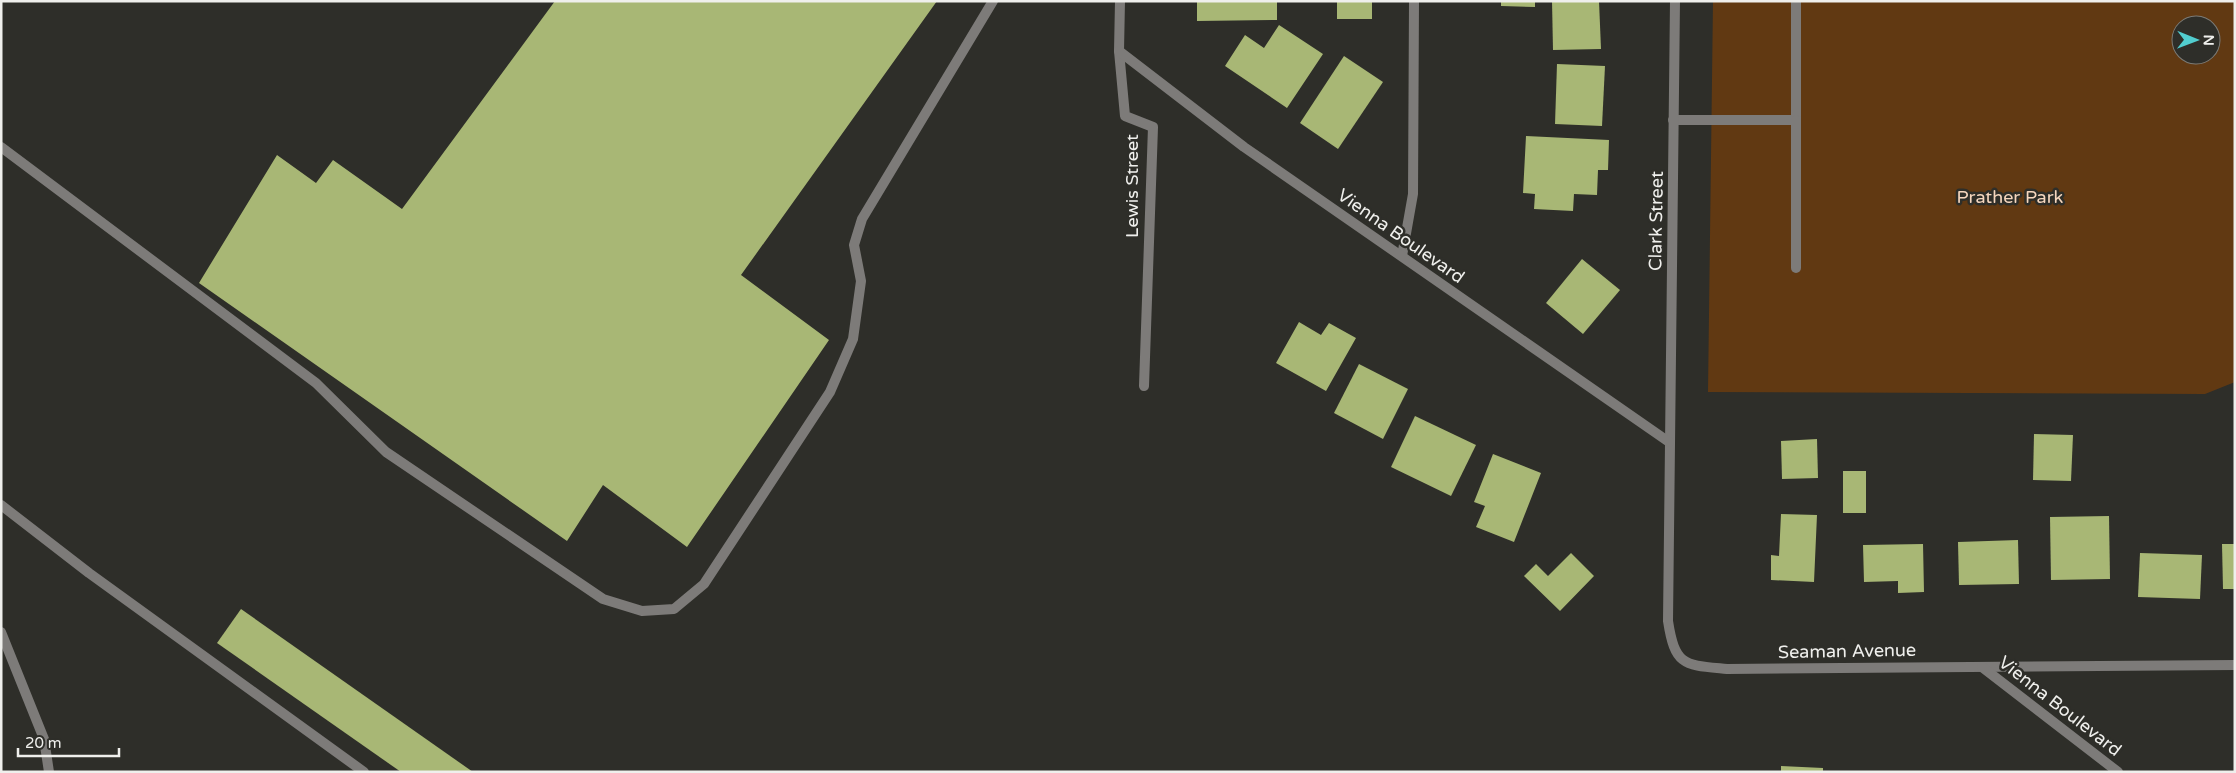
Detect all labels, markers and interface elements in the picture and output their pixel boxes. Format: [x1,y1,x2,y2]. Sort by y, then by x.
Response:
north arrow [2171,15,2221,65]
text: N [2200,34,2217,46]
street label: Lewis Street [1121,134,1143,238]
street label: Clark Street [1644,171,1668,271]
street label: Vienna Boulevard [1333,184,1469,288]
park label: Prather Park [1957,186,2064,208]
street label: Seaman Avenue [1778,639,1916,663]
street label: Vienna Boulevard [1994,651,2126,761]
scale bar [18,726,119,758]
text: 20 m [25,734,62,752]

